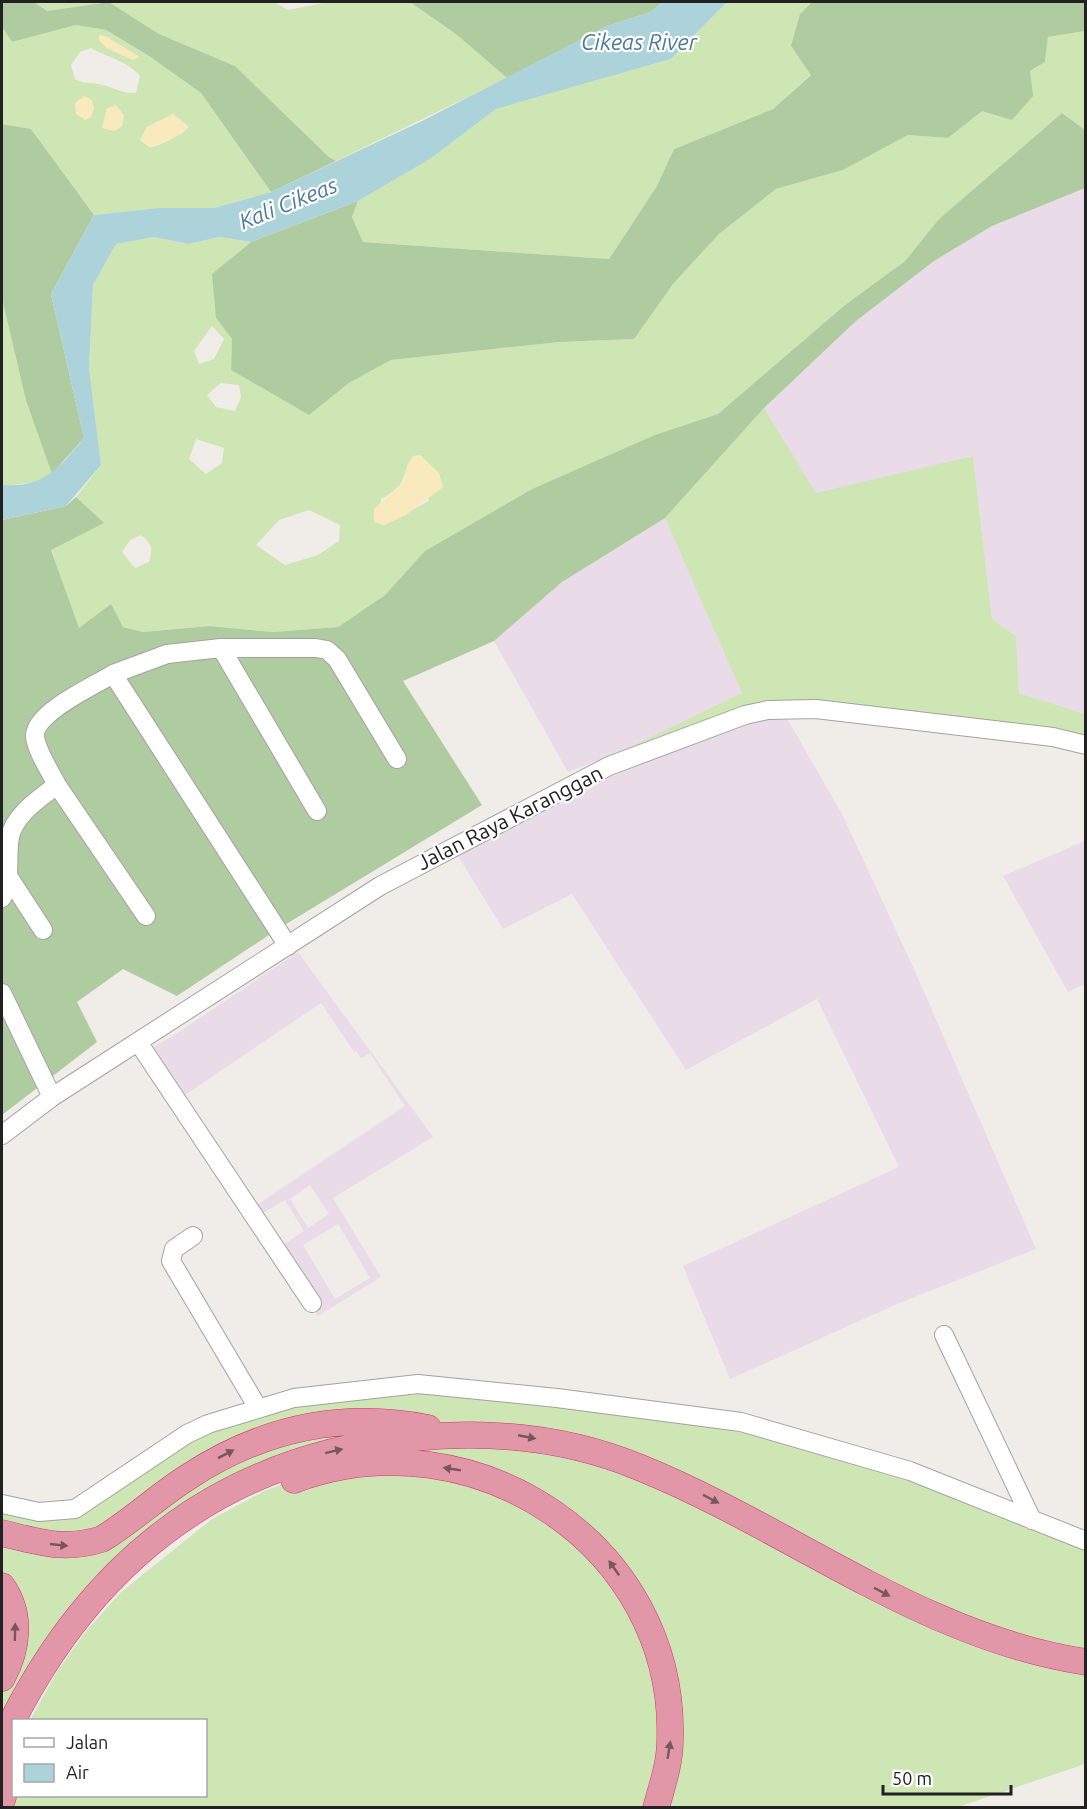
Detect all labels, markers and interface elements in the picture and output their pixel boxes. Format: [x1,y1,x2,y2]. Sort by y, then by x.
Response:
water label: Cikeas River [581,29,698,54]
water label: Kali Cikeas [235,172,341,234]
street label: Jalan Raya Karanggan [413,760,606,874]
one-way arrow [518,1433,537,1442]
one-way arrow [324,1445,343,1455]
one-way arrow [218,1450,235,1459]
one-way arrow [442,1464,461,1473]
one-way arrow [703,1494,720,1504]
one-way arrow [49,1540,68,1550]
one-way arrow [608,1561,620,1577]
one-way arrow [874,1587,891,1597]
one-way arrow [10,1622,20,1641]
legend [12,1719,207,1797]
text: Jalan [66,1732,108,1752]
one-way arrow [664,1741,673,1760]
scale bar [883,1758,1010,1796]
text: Air [66,1762,89,1782]
text: 50 m [892,1768,932,1788]

